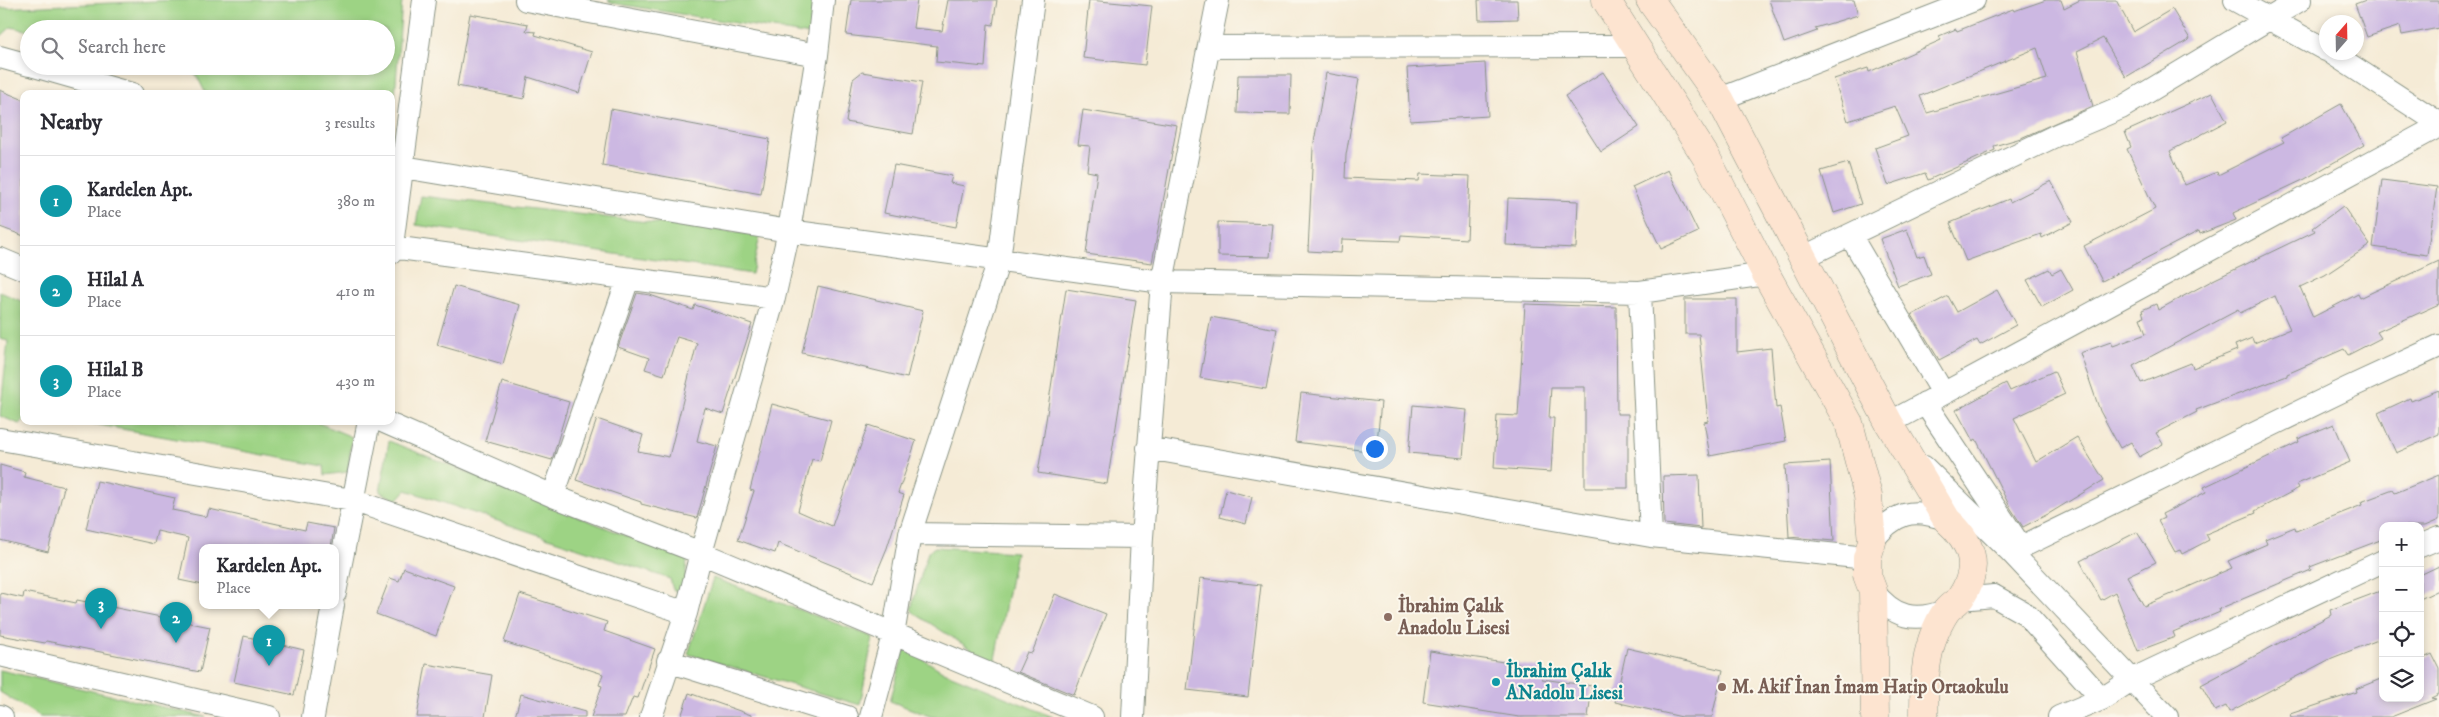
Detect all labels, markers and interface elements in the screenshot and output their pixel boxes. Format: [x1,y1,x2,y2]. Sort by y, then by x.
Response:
north arrow [2319,15,2364,60]
search box [20,20,395,75]
icon: search [38,34,66,62]
text: Search here [78,36,166,59]
text: Nearby [40,110,102,136]
text: 3 results [325,113,375,133]
text: Kardelen Apt. [87,179,193,202]
text: 1 [53,191,59,211]
text: 380 m [337,191,375,211]
text: Place [87,202,121,222]
text: Hilal A [87,269,144,292]
text: 2 [52,281,60,301]
text: 410 m [336,281,375,301]
text: Place [87,292,121,312]
text: Hilal B [87,359,143,382]
text: 3 [53,371,59,391]
text: 430 m [336,371,375,391]
text: Place [87,382,121,402]
your location [1362,436,1388,462]
map controls [2379,522,2424,702]
button: + [2379,522,2424,567]
popup [199,544,339,609]
text: Kardelen Apt. [216,555,322,578]
button: − [2379,567,2424,612]
text: Place [216,578,251,598]
pin: 3 [85,588,117,629]
place label: İbrahim Çalık Anadolu Lisesi [1397,593,1510,640]
pin: 2 [160,602,192,643]
marker: İbrahim Çalık Anadolu Lisesi [1382,611,1394,623]
button: locate [2379,612,2424,657]
pin: 1 [253,625,285,666]
button: layers [2379,657,2424,702]
place label: İbrahim Çalık ANadolu Lisesi [1505,658,1623,705]
place label: M. Akif İnan İmam Hatip Ortaokulu [1732,674,2009,699]
marker: İbrahim Çalık ANadolu Lisesi [1490,676,1502,688]
marker: M. Akif İnan İmam Hatip Ortaokulu [1716,681,1728,693]

